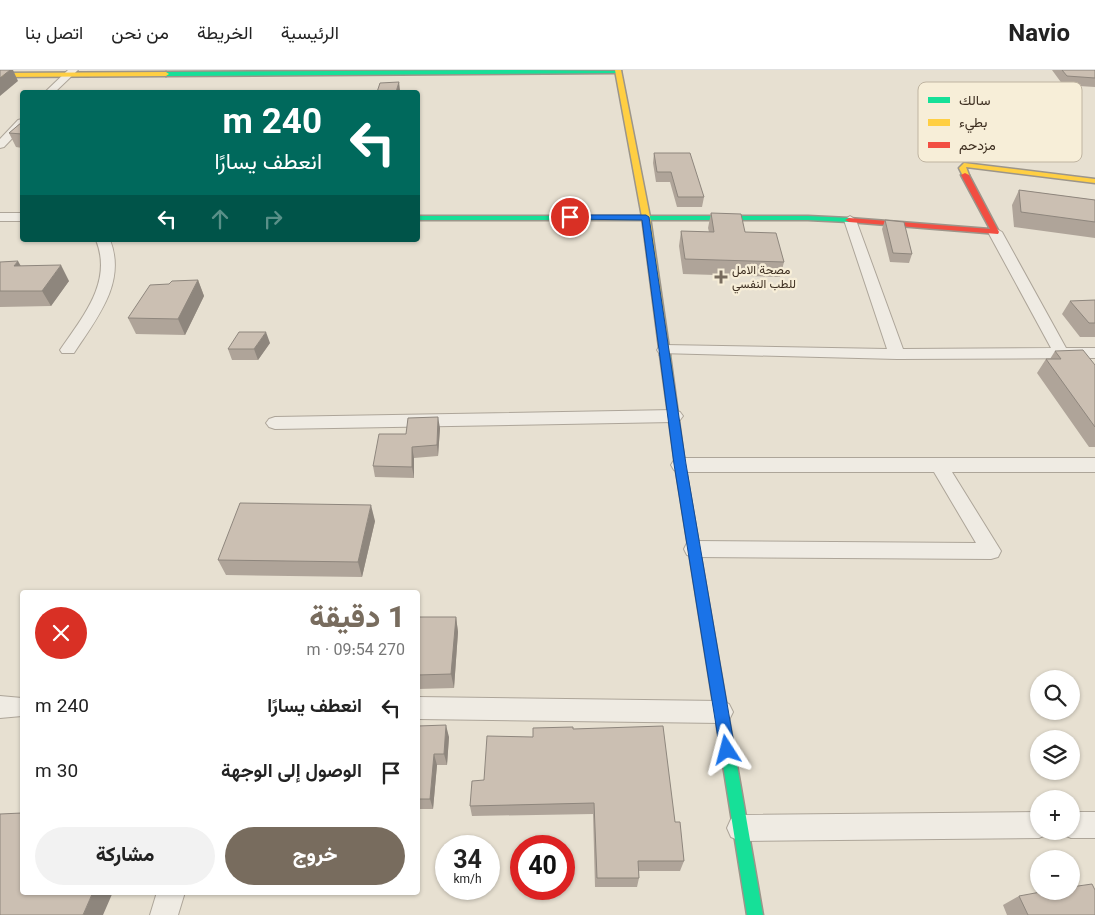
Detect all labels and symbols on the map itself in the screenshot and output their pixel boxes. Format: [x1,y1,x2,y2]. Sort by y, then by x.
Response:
legend [918,82,1082,162]
text: سالك [959,91,990,113]
text: بطيء [959,113,987,135]
text: مزدحم [959,136,996,158]
pin [549,196,591,238]
place label: مصحة الامل للطب النفسي [732,262,796,294]
marker: مصحة الامل للطب النفسي [714,270,728,284]
position arrow [700,723,752,775]
speed limit sign: 40 [510,835,575,900]

